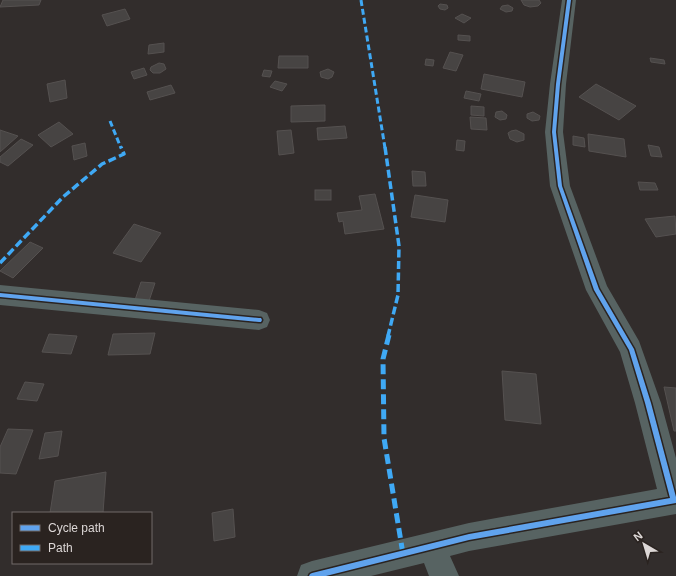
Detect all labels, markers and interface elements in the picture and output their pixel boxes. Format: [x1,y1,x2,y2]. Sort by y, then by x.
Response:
legend [12,512,152,564]
text: Cycle path [48,521,105,535]
north arrow [624,524,664,564]
text: N [631,529,645,543]
text: Path [48,541,73,555]

